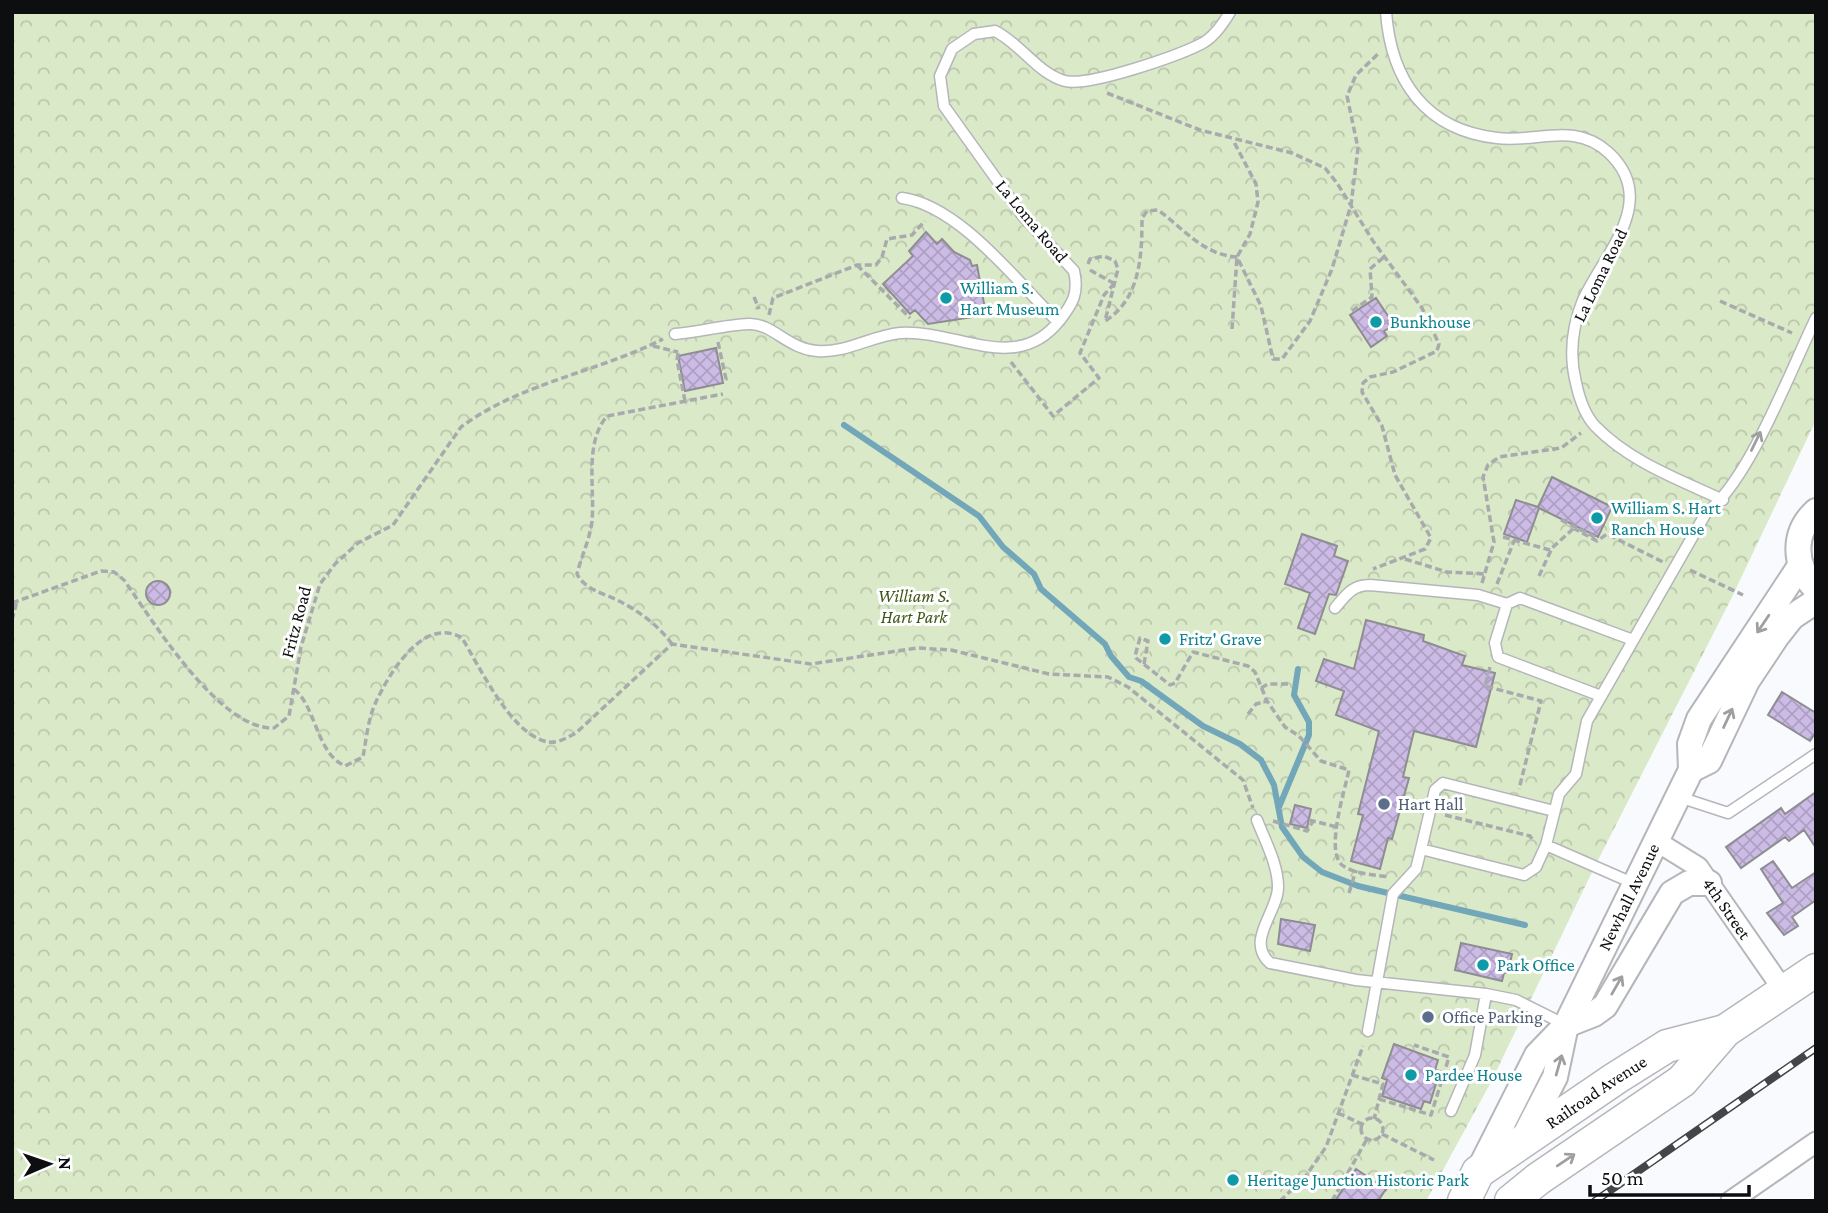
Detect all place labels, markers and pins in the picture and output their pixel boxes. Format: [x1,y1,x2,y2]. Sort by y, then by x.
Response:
place label: William S. Hart Museum [960,278,1060,319]
marker: William S. Hart Museum [938,290,954,306]
place label: Bunkhouse [1390,312,1471,332]
marker: Bunkhouse [1368,314,1384,330]
place label: William S. Hart Ranch House [1611,498,1722,539]
marker: William S. Hart Ranch House [1589,510,1605,526]
place label: Fritz' Grave [1179,629,1262,649]
marker: Fritz' Grave [1157,631,1173,647]
place label: Hart Hall [1398,794,1464,814]
marker: Hart Hall [1376,796,1392,812]
place label: Park Office [1497,955,1575,975]
marker: Park Office [1475,957,1491,973]
place label: Office Parking [1442,1007,1543,1027]
marker: Office Parking [1420,1009,1436,1025]
place label: Pardee House [1425,1065,1522,1085]
marker: Pardee House [1403,1067,1419,1083]
place label: Heritage Junction Historic Park [1247,1170,1469,1190]
marker: Heritage Junction Historic Park [1225,1172,1241,1188]

